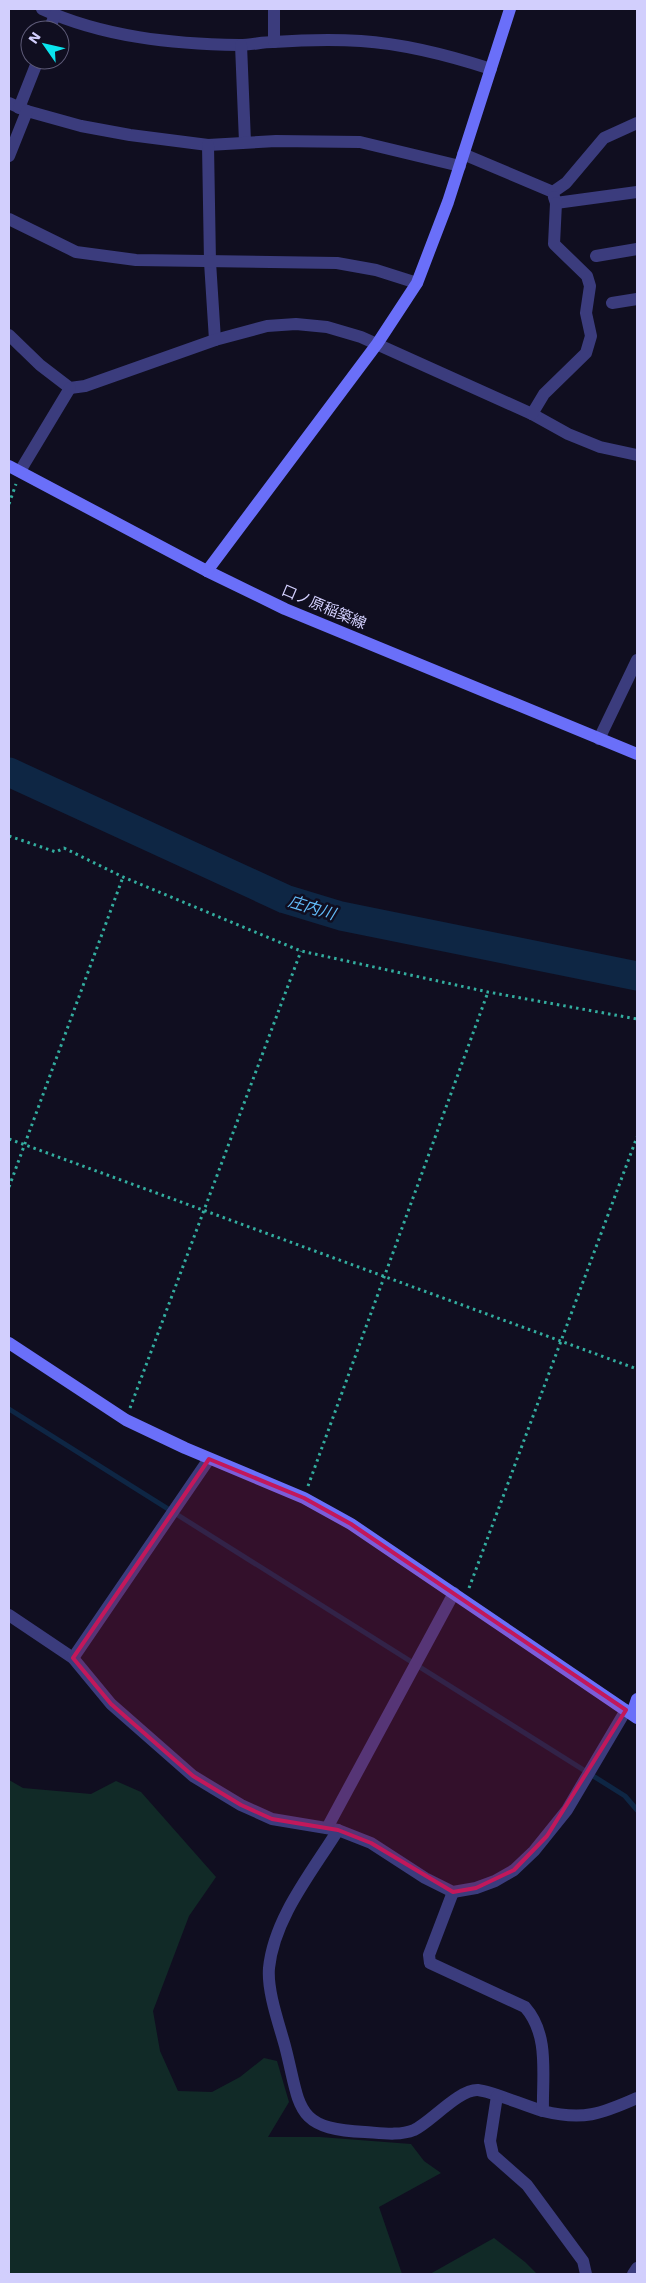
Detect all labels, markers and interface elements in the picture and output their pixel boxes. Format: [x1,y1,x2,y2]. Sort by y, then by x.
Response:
north arrow [20,20,70,70]
text: N [25,29,44,47]
street label: 口ノ原稲築線 [279,581,369,633]
water label: 庄内川 [286,891,339,924]

